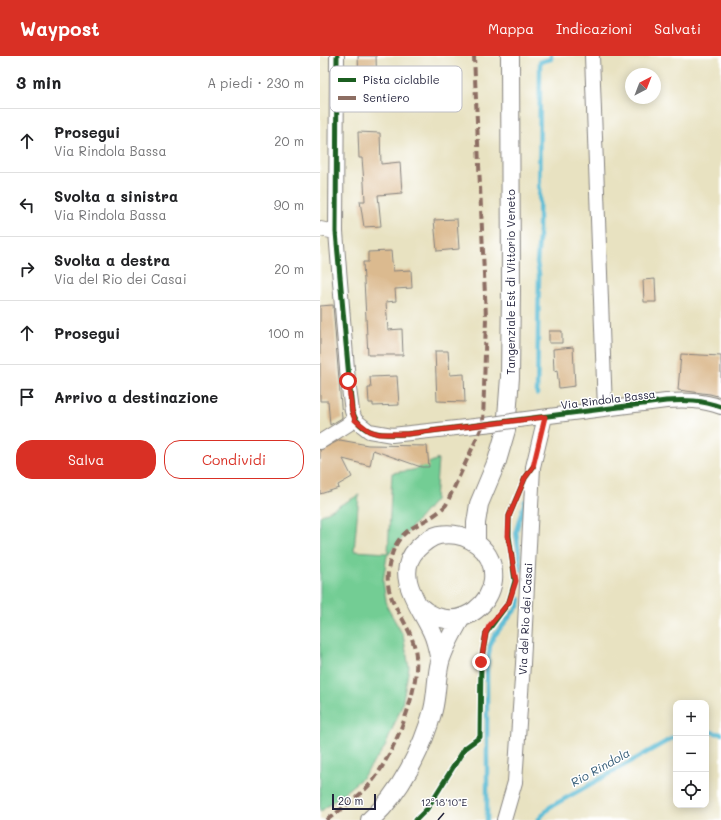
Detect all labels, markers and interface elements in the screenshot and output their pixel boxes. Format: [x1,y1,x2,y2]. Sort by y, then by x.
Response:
text: Waypost [20,16,100,41]
text: Mappa [488,19,534,38]
text: Indicazioni [556,19,632,38]
text: Salvati [654,19,701,38]
legend [330,66,462,112]
north arrow [625,68,661,104]
text: 3 min [16,71,61,93]
text: Pista ciclabile [363,72,440,87]
text: A piedi · 230 m [207,74,304,91]
text: Sentiero [363,90,410,105]
text: Prosegui [54,122,120,142]
icon: ahead [16,130,38,152]
text: 20 m [274,132,304,149]
text: Via Rindola Bassa [54,142,167,159]
text: Svolta a sinistra [54,186,178,206]
street label: Tangenziale Est di Vittorio Veneto [503,189,518,375]
icon: left [16,194,38,216]
text: 90 m [274,196,304,213]
text: Via Rindola Bassa [54,206,167,223]
text: Svolta a destra [54,250,170,270]
icon: right [16,258,38,280]
text: 20 m [274,260,304,277]
text: Via del Rio dei Casai [54,270,187,287]
icon: ahead [16,322,38,344]
text: Prosegui [54,323,120,343]
text: 100 m [268,324,304,341]
route start [339,372,357,390]
icon: arrive [16,386,38,408]
street label: Via Rindola Bassa [560,386,656,412]
text: Arrivo a destinazione [54,387,218,407]
button: Salva [16,440,156,479]
button: Condividi [164,440,304,479]
street label: Via del Rio dei Casai [515,563,535,675]
route end [472,653,490,671]
map controls [673,700,709,808]
button: + [673,700,709,736]
button: − [673,736,709,772]
water label: Rio Rindola [567,744,633,790]
button: locate [673,772,709,808]
scale bar [332,792,376,811]
text: 20 m [338,793,363,808]
text: 12°18'10"E [421,795,468,809]

